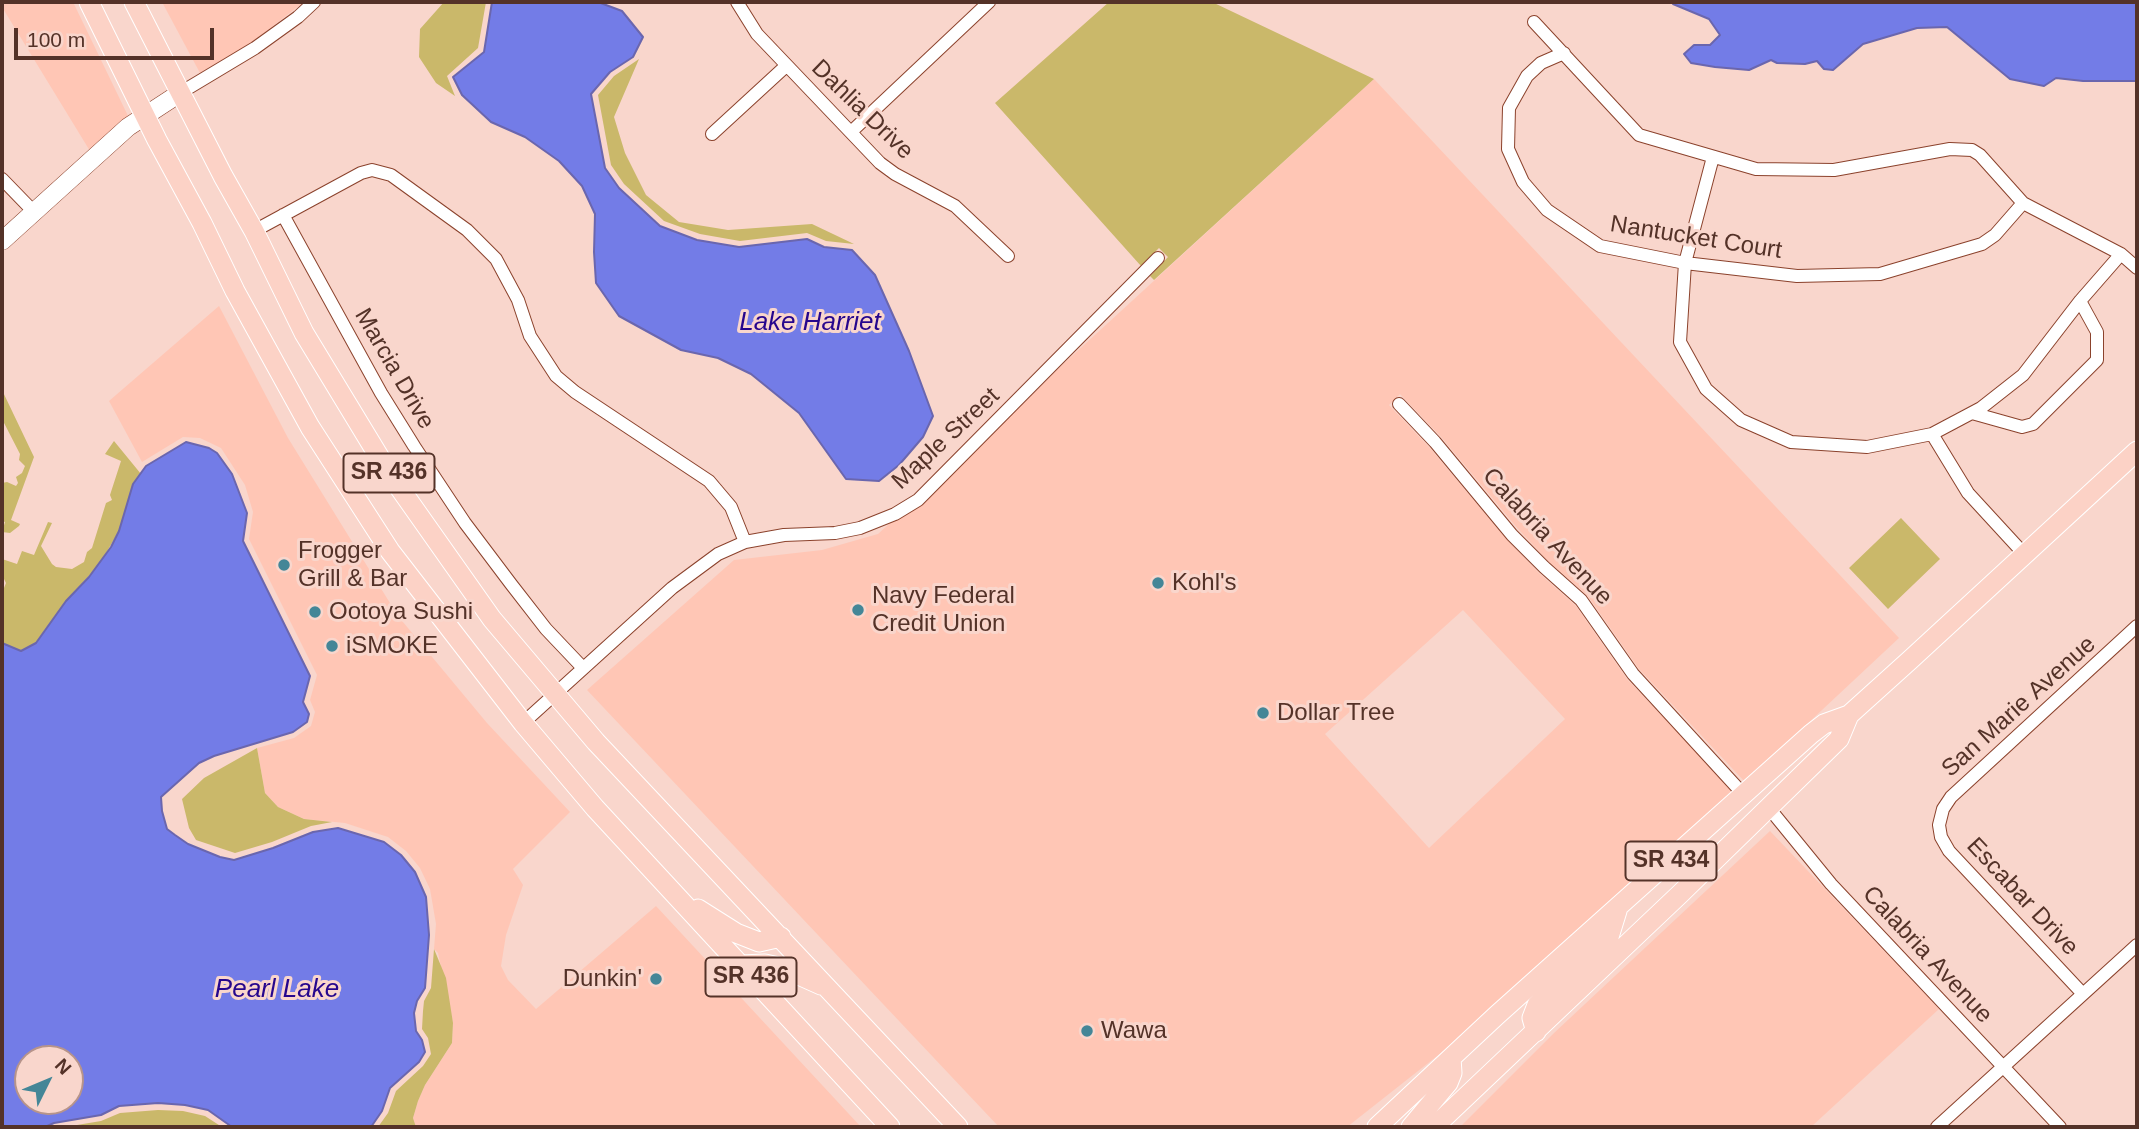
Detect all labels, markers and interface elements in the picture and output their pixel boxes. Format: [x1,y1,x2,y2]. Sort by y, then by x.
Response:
scale bar [18,14,217,58]
text: 100 m [27,28,85,51]
street label: Dahlia Drive [805,54,919,166]
street label: Nantucket Court [1608,210,1784,266]
street label: Marcia Drive [348,303,440,435]
water label: Lake Harriet [739,307,881,339]
street label: Maple Street [886,382,1006,496]
road number: SR 436 [344,453,434,492]
street label: Calabria Avenue [1476,462,1618,612]
place label: Frogger Grill & Bar [298,537,407,593]
marker: Frogger Grill & Bar [276,557,292,573]
place label: Kohl's [1172,569,1237,597]
marker: Kohl's [1150,575,1166,591]
place label: Navy Federal Credit Union [872,582,1015,638]
place label: Ootoya Sushi [329,598,473,626]
marker: Navy Federal Credit Union [850,602,866,618]
marker: Ootoya Sushi [307,604,323,620]
street label: San Marie Avenue [1936,630,2102,784]
place label: iSMOKE [346,632,438,660]
marker: iSMOKE [324,638,340,654]
place label: Dollar Tree [1277,699,1395,727]
marker: Dollar Tree [1255,705,1271,721]
street label: Escabar Drive [1960,832,2084,962]
road number: SR 434 [1626,842,1716,880]
street label: Calabria Avenue [1856,880,1998,1030]
road number: SR 436 [706,958,796,996]
place label: Dunkin' [563,965,642,993]
marker: Dunkin' [648,971,664,987]
water label: Pearl Lake [215,974,339,1006]
place label: Wawa [1101,1017,1167,1045]
marker: Wawa [1079,1023,1095,1039]
north arrow [14,1045,84,1115]
text: N [51,1055,76,1079]

